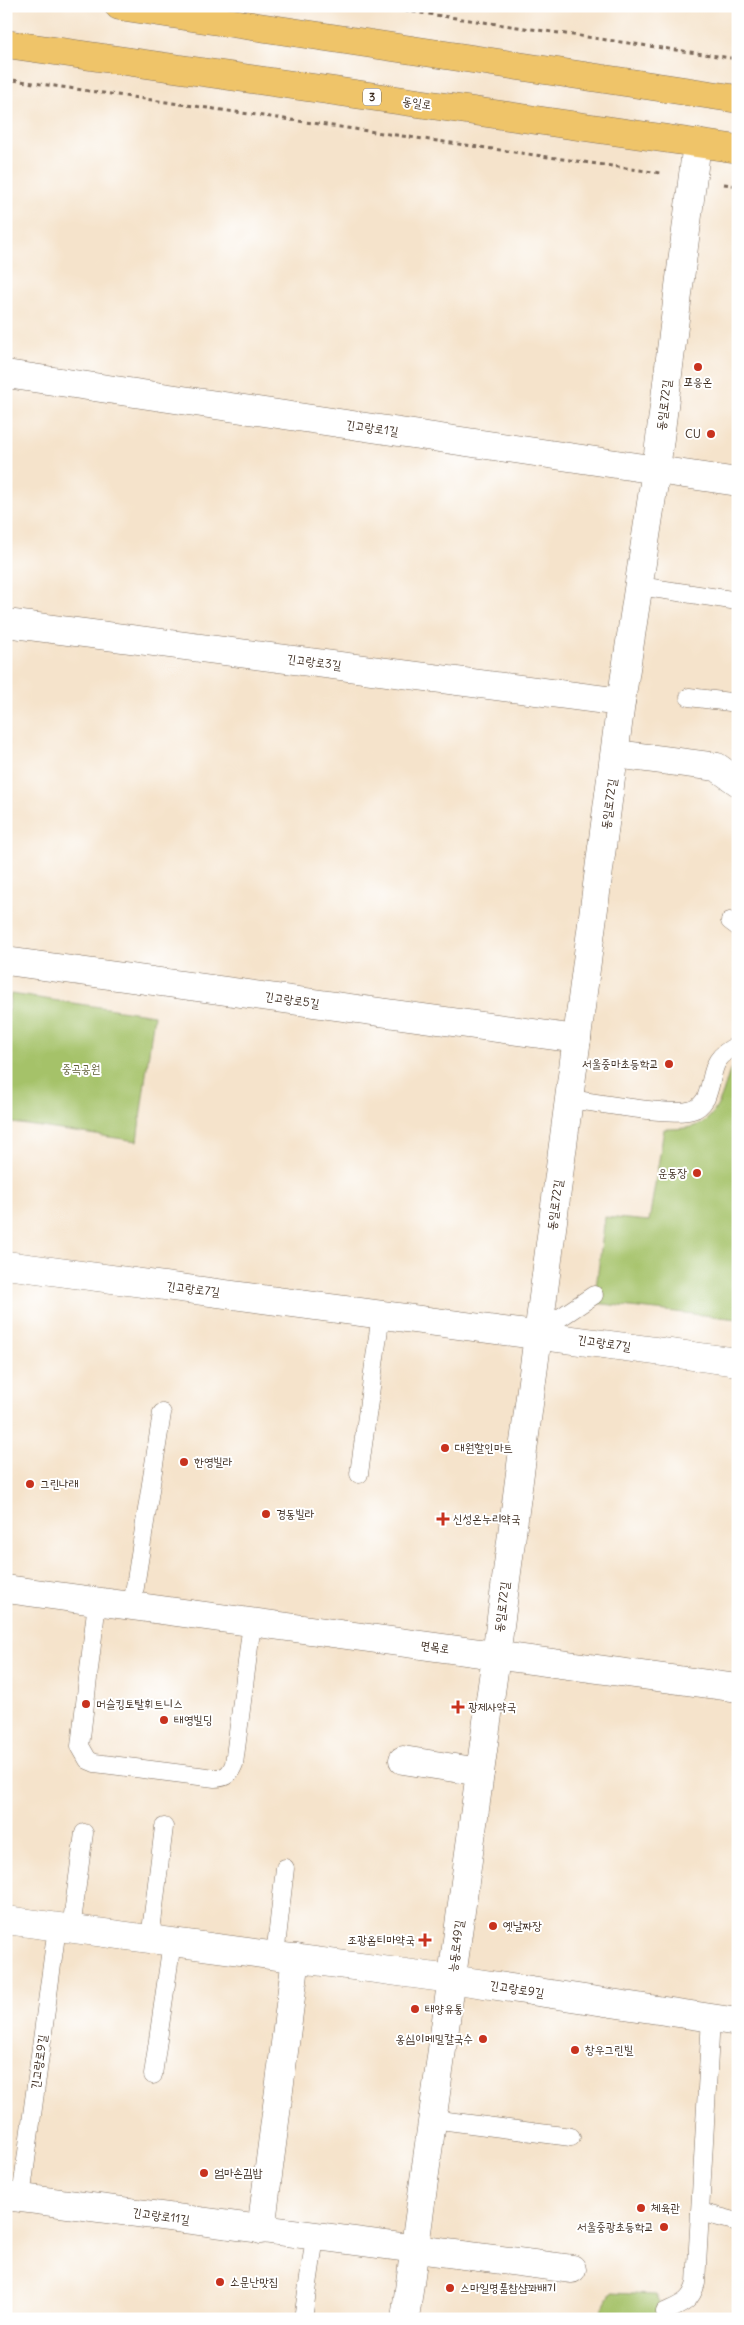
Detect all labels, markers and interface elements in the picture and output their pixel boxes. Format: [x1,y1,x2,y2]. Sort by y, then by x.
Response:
road number: 3 [363,88,381,105]
street label: 동일로 [402,93,432,112]
marker: 포응온 [692,361,704,373]
place label: 포응온 [684,374,712,389]
street label: 동일로72길 [653,378,674,431]
street label: 긴고랑로1길 [345,416,400,439]
place label: CU [685,426,701,441]
marker: CU [705,428,717,440]
street label: 긴고랑로3길 [286,651,343,672]
street label: 동일로72길 [598,777,620,830]
street label: 긴고랑로5길 [264,988,321,1011]
place label: 서울중마초등학교 [582,1056,659,1071]
marker: 서울중마초등학교 [663,1058,675,1070]
park label: 중곡공원 [62,1061,100,1076]
place label: 운동장 [658,1165,687,1180]
marker: 운동장 [691,1167,703,1179]
street label: 동일로72길 [544,1178,566,1231]
street label: 긴고랑로7길 [165,1278,221,1299]
street label: 긴고랑로7길 [576,1331,632,1354]
place label: 대원할인마트 [455,1440,513,1455]
marker: 대원할인마트 [439,1442,451,1454]
place label: 한영빌라 [194,1454,233,1469]
marker: 한영빌라 [178,1456,190,1468]
place label: 그린나래 [40,1476,79,1491]
marker: 그린나래 [24,1478,36,1490]
place label: 경동빌라 [276,1506,315,1521]
marker: 경동빌라 [260,1508,272,1520]
place label: 신성온누리약국 [453,1511,521,1526]
marker: 신성온누리약국 [437,1513,449,1525]
street label: 동일로72길 [491,1580,512,1633]
street label: 면목로 [420,1637,450,1656]
place label: 머슬킹토탈휘트니스 [96,1696,183,1711]
marker: 머슬킹토탈휘트니스 [80,1698,92,1710]
place label: 광제사약국 [468,1699,516,1714]
marker: 광제사약국 [452,1701,464,1713]
place label: 태영빌딩 [174,1712,213,1727]
marker: 태영빌딩 [158,1714,170,1726]
place label: 옛날짜장 [503,1918,542,1933]
street label: 능동로49길 [444,1919,467,1973]
marker: 옛날짜장 [487,1920,499,1932]
place label: 조광옵티마약국 [347,1932,415,1947]
marker: 조광옵티마약국 [419,1934,431,1946]
street label: 긴고랑로9길 [489,1977,546,2000]
place label: 태양유통 [425,2001,464,2016]
marker: 태양유통 [409,2003,421,2015]
place label: 옹심이메밀칼국수 [396,2031,473,2046]
street label: 긴고랑로9길 [27,2033,50,2090]
marker: 옹심이메밀칼국수 [477,2033,489,2045]
place label: 창우그린빌 [585,2042,634,2057]
marker: 창우그린빌 [569,2044,581,2056]
place label: 엄마손김밥 [214,2165,263,2180]
marker: 엄마손김밥 [198,2167,210,2179]
place label: 체육관 [651,2200,680,2215]
marker: 체육관 [635,2202,647,2214]
street label: 긴고랑로11길 [131,2204,191,2227]
place label: 서울중광초등학교 [577,2219,654,2234]
marker: 서울중광초등학교 [658,2221,670,2233]
place label: 소문난맛집 [230,2274,278,2289]
marker: 소문난맛집 [214,2276,226,2288]
place label: 스마일명품찹샵꽈배기 [460,2280,557,2295]
marker: 스마일명품찹샵꽈배기 [444,2282,456,2294]

